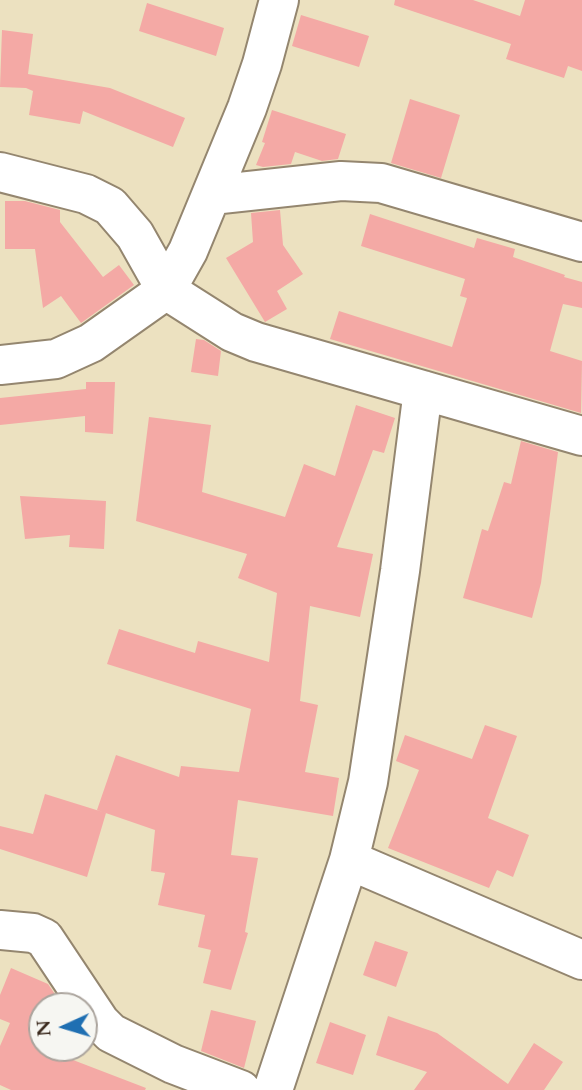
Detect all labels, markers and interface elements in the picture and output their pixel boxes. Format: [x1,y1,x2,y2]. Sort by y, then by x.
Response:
north arrow [28,992,98,1062]
text: N [31,1019,58,1037]

